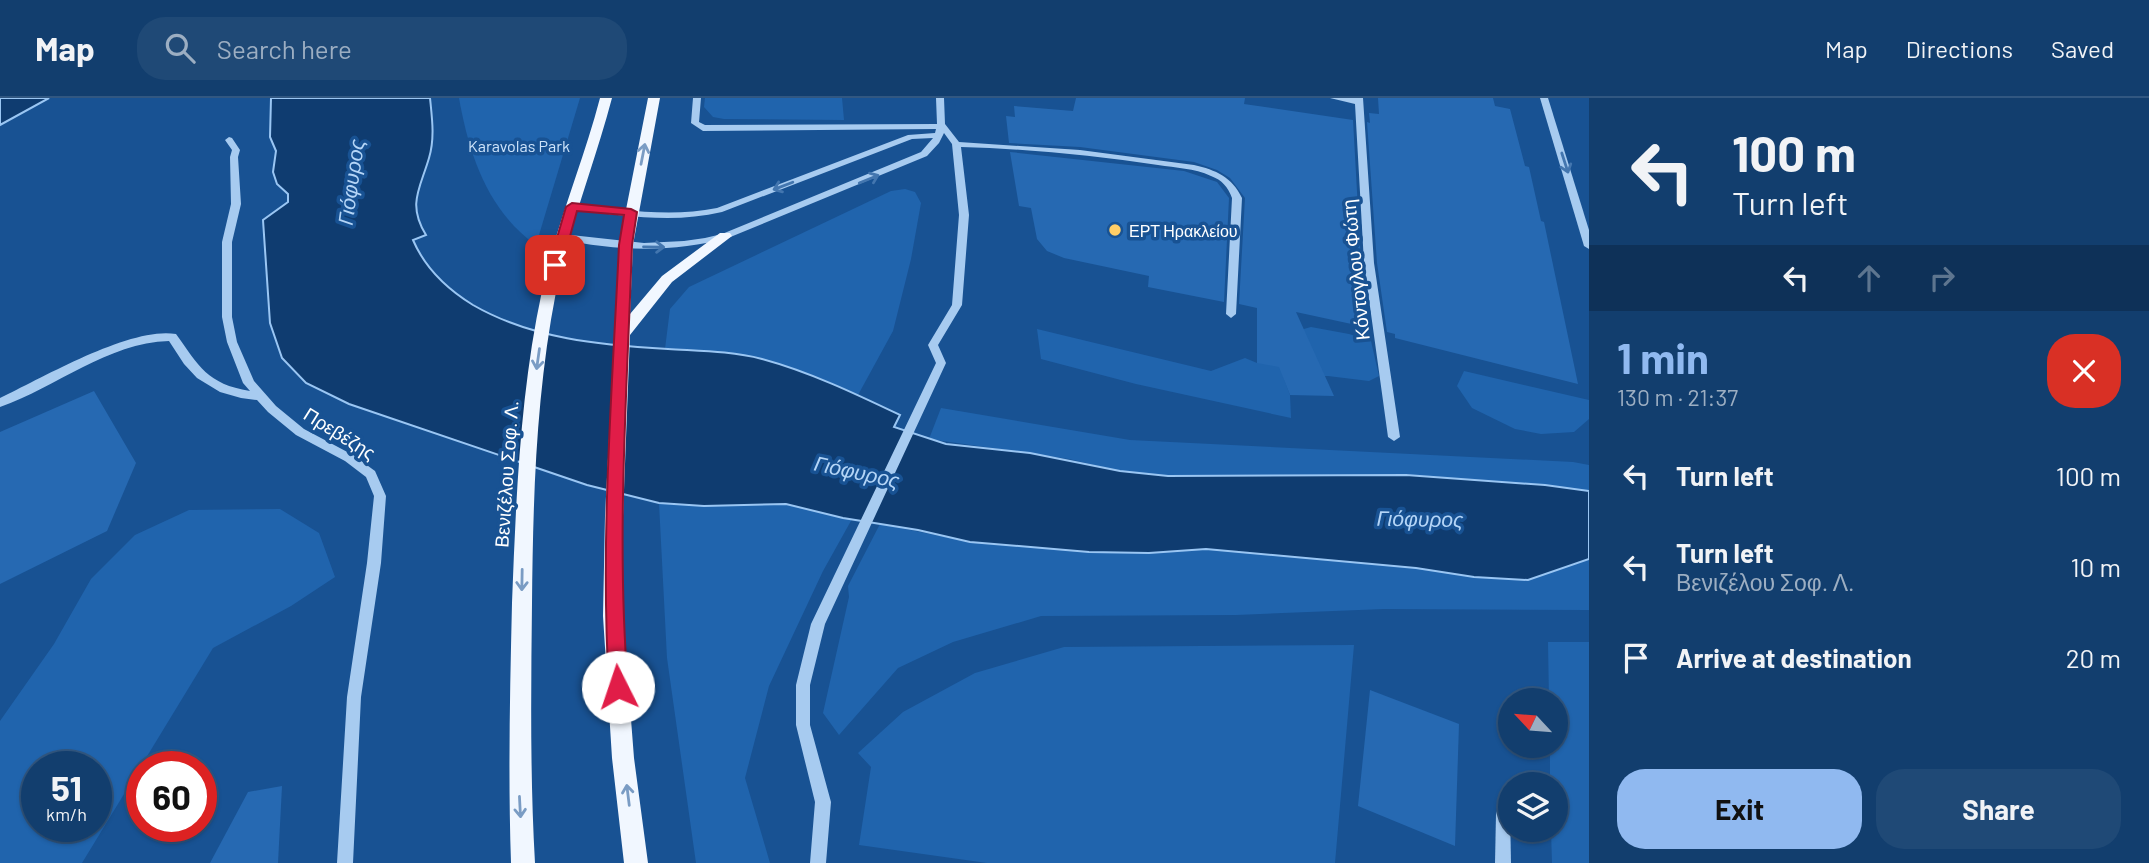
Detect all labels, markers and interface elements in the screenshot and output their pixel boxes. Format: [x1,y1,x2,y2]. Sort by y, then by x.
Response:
search box [137,17,627,80]
text: Map [35,28,95,68]
icon: search [161,29,199,67]
text: Search here [217,33,352,64]
text: Map [1825,34,1868,63]
text: Directions [1906,34,2013,63]
text: Saved [2051,34,2114,63]
text: 100 m [1732,123,1856,182]
icon: left [1617,126,1708,217]
park label: Karavolas Park [468,136,570,155]
water label: Γιόφυρος [332,137,369,227]
one-way arrow [636,143,650,166]
one-way arrow [1559,152,1572,174]
one-way arrow [857,171,879,184]
one-way arrow [773,180,794,193]
text: Turn left [1732,183,1849,221]
street label: Κόντογλου Φώτη [1336,198,1374,342]
place label: ΕΡΤ Ηρακλείου [1129,221,1238,240]
marker: ΕΡΤ Ηρακλείου [1107,222,1123,238]
pin [525,235,585,295]
one-way arrow [642,240,665,253]
icon: arrive [536,246,574,284]
icon: left [1777,259,1815,297]
icon: ahead [1850,259,1888,297]
icon: right [1923,259,1961,297]
text: 1 min [1617,332,1709,382]
button: close [2047,334,2121,408]
one-way arrow [531,347,544,370]
text: 130 m · 21:37 [1617,383,1738,411]
street label: Βενιζέλου Σοφ. Λ. [489,400,523,548]
street label: Πρεβέζης [300,402,380,464]
water label: Γιόφυρος [812,450,903,492]
icon: left [1617,457,1655,495]
text: Turn left [1676,460,1774,491]
text: 100 m [2056,460,2121,491]
water label: Γιόφυρος [1377,505,1464,531]
text: Turn left [1676,537,1774,568]
icon: left [1617,548,1655,586]
text: 10 m [2071,551,2121,582]
one-way arrow [516,568,529,591]
text: Βενιζέλου Σοφ. Λ. [1676,568,1854,596]
icon: arrive [1617,639,1655,677]
text: Arrive at destination [1676,642,1912,673]
text: 20 m [2066,642,2121,673]
position arrow [581,650,655,724]
north arrow [1498,688,1568,758]
map controls [1498,688,1568,842]
speed limit sign: 60 [126,751,217,842]
text: 51 [51,766,82,808]
button: Exit [1617,769,1862,849]
button: Share [1876,769,2121,849]
button: layers [1498,772,1568,842]
one-way arrow [621,784,634,807]
one-way arrow [514,795,527,818]
text: km/h [46,803,87,825]

